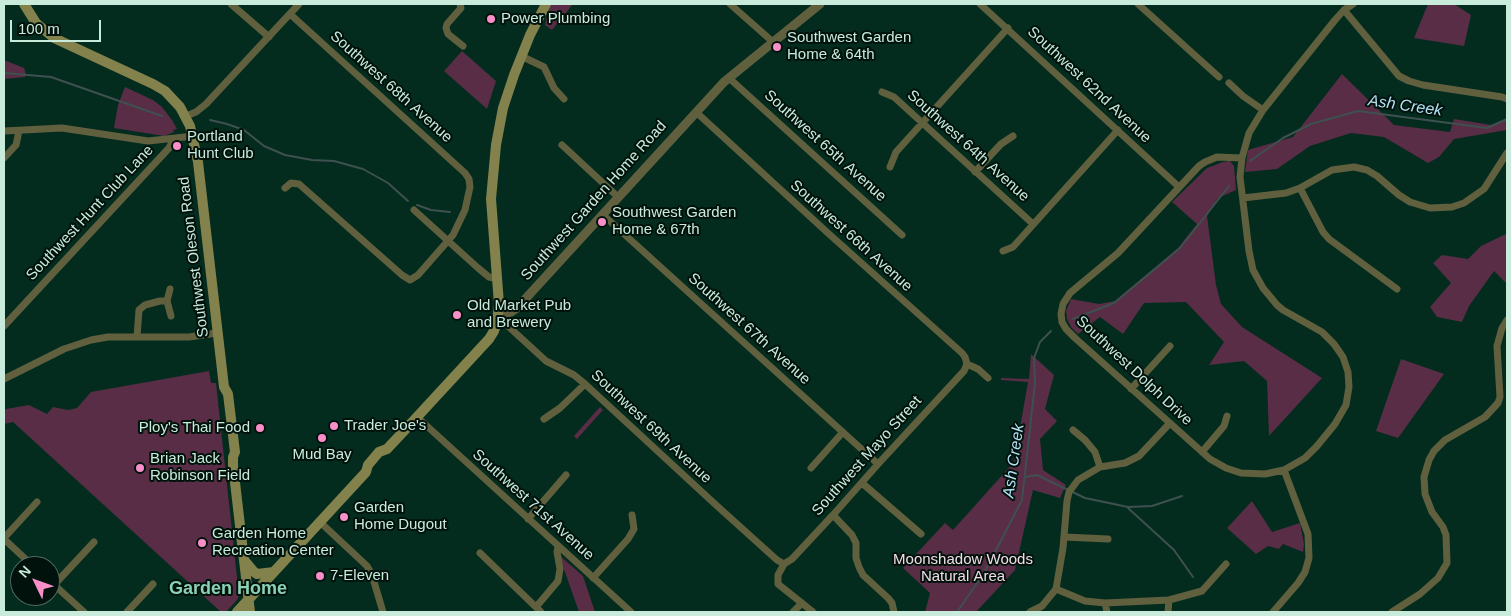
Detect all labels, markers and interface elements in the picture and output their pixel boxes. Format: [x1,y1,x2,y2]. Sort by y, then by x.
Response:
scale bar [12,10,104,42]
place label: Power Plumbing [501,10,610,28]
marker: Power Plumbing [485,13,497,25]
text: 100 m [18,20,60,37]
street label: Southwest 62nd Avenue [1023,23,1155,147]
street label: Southwest 68th Avenue [326,27,456,147]
place label: Southwest Garden Home & 64th [787,29,911,64]
marker: Southwest Garden Home & 64th [771,41,783,53]
street label: Southwest 65th Avenue [760,86,890,206]
street label: Southwest 64th Avenue [903,86,1033,206]
water label: Ash Creek [1367,91,1443,121]
street label: Southwest Garden Home Road [518,118,670,284]
place label: Portland Hunt Club [187,128,254,163]
marker: Portland Hunt Club [171,140,183,152]
street label: Southwest Hunt Club Lane [23,142,157,284]
street label: Southwest Oleson Road [175,176,213,338]
street label: Southwest 66th Avenue [786,176,916,296]
place label: Southwest Garden Home & 67th [612,204,736,239]
marker: Southwest Garden Home & 67th [596,216,608,228]
street label: Southwest 67th Avenue [684,269,814,389]
place label: Old Market Pub and Brewery [467,297,571,332]
marker: Old Market Pub and Brewery [451,309,463,321]
street label: Southwest Dolph Drive [1072,312,1196,430]
street label: Southwest 69th Avenue [587,366,715,488]
street label: Southwest Mayo Street [808,392,926,520]
place label: Trader Joe's [344,417,426,435]
place label: Ploy's Thai Food [139,419,250,437]
marker: Trader Joe's [328,420,340,432]
marker: Ploy's Thai Food [254,422,266,434]
water label: Ash Creek [999,423,1029,499]
marker: Mud Bay [316,432,328,444]
place label: Mud Bay [292,446,352,464]
street label: Southwest 71st Avenue [469,446,597,564]
place label: Brian Jack Robinson Field [150,450,250,485]
marker: Brian Jack Robinson Field [134,462,146,474]
place label: Garden Home Dugout [354,499,447,534]
marker: Garden Home Dugout [338,511,350,523]
place label: Garden Home Recreation Center [212,525,334,560]
marker: Garden Home Recreation Center [196,537,208,549]
park label: Moonshadow Woods Natural Area [893,551,1033,586]
north arrow [10,556,60,606]
text: N [15,563,34,581]
place label: 7-Eleven [330,567,389,585]
marker: 7-Eleven [314,570,326,582]
district label: Garden Home [169,578,287,600]

